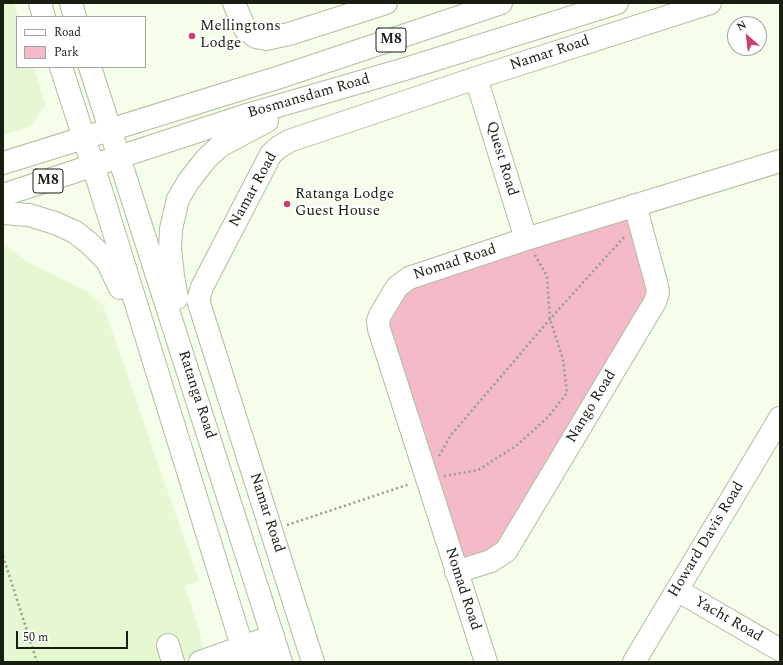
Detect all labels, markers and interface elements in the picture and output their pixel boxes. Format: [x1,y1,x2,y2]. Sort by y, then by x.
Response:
legend [16,16,146,68]
north arrow [727,16,767,56]
text: N [734,16,750,35]
place label: Mellingtons Lodge [200,18,281,53]
text: Road [54,23,81,42]
road number: M8 [376,28,406,52]
marker: Mellingtons Lodge [187,31,197,41]
street label: Namar Road [508,33,592,75]
text: Park [54,43,79,62]
street label: Bosmansdam Road [246,71,372,123]
street label: Quest Road [481,120,521,198]
street label: Namar Road [226,149,282,231]
road number: M8 [33,169,63,193]
place label: Ratanga Lodge Guest House [295,186,394,221]
marker: Ratanga Lodge Guest House [282,199,292,209]
street label: Nomad Road [411,241,499,285]
street label: Ratanga Road [173,349,219,441]
street label: Nango Road [563,367,621,447]
street label: Namar Road [245,471,287,555]
street label: Howard Davis Road [665,479,749,601]
street label: Nomad Road [440,545,484,633]
street label: Yacht Road [691,593,765,647]
scale bar [18,623,130,649]
text: 50 m [23,628,48,647]

